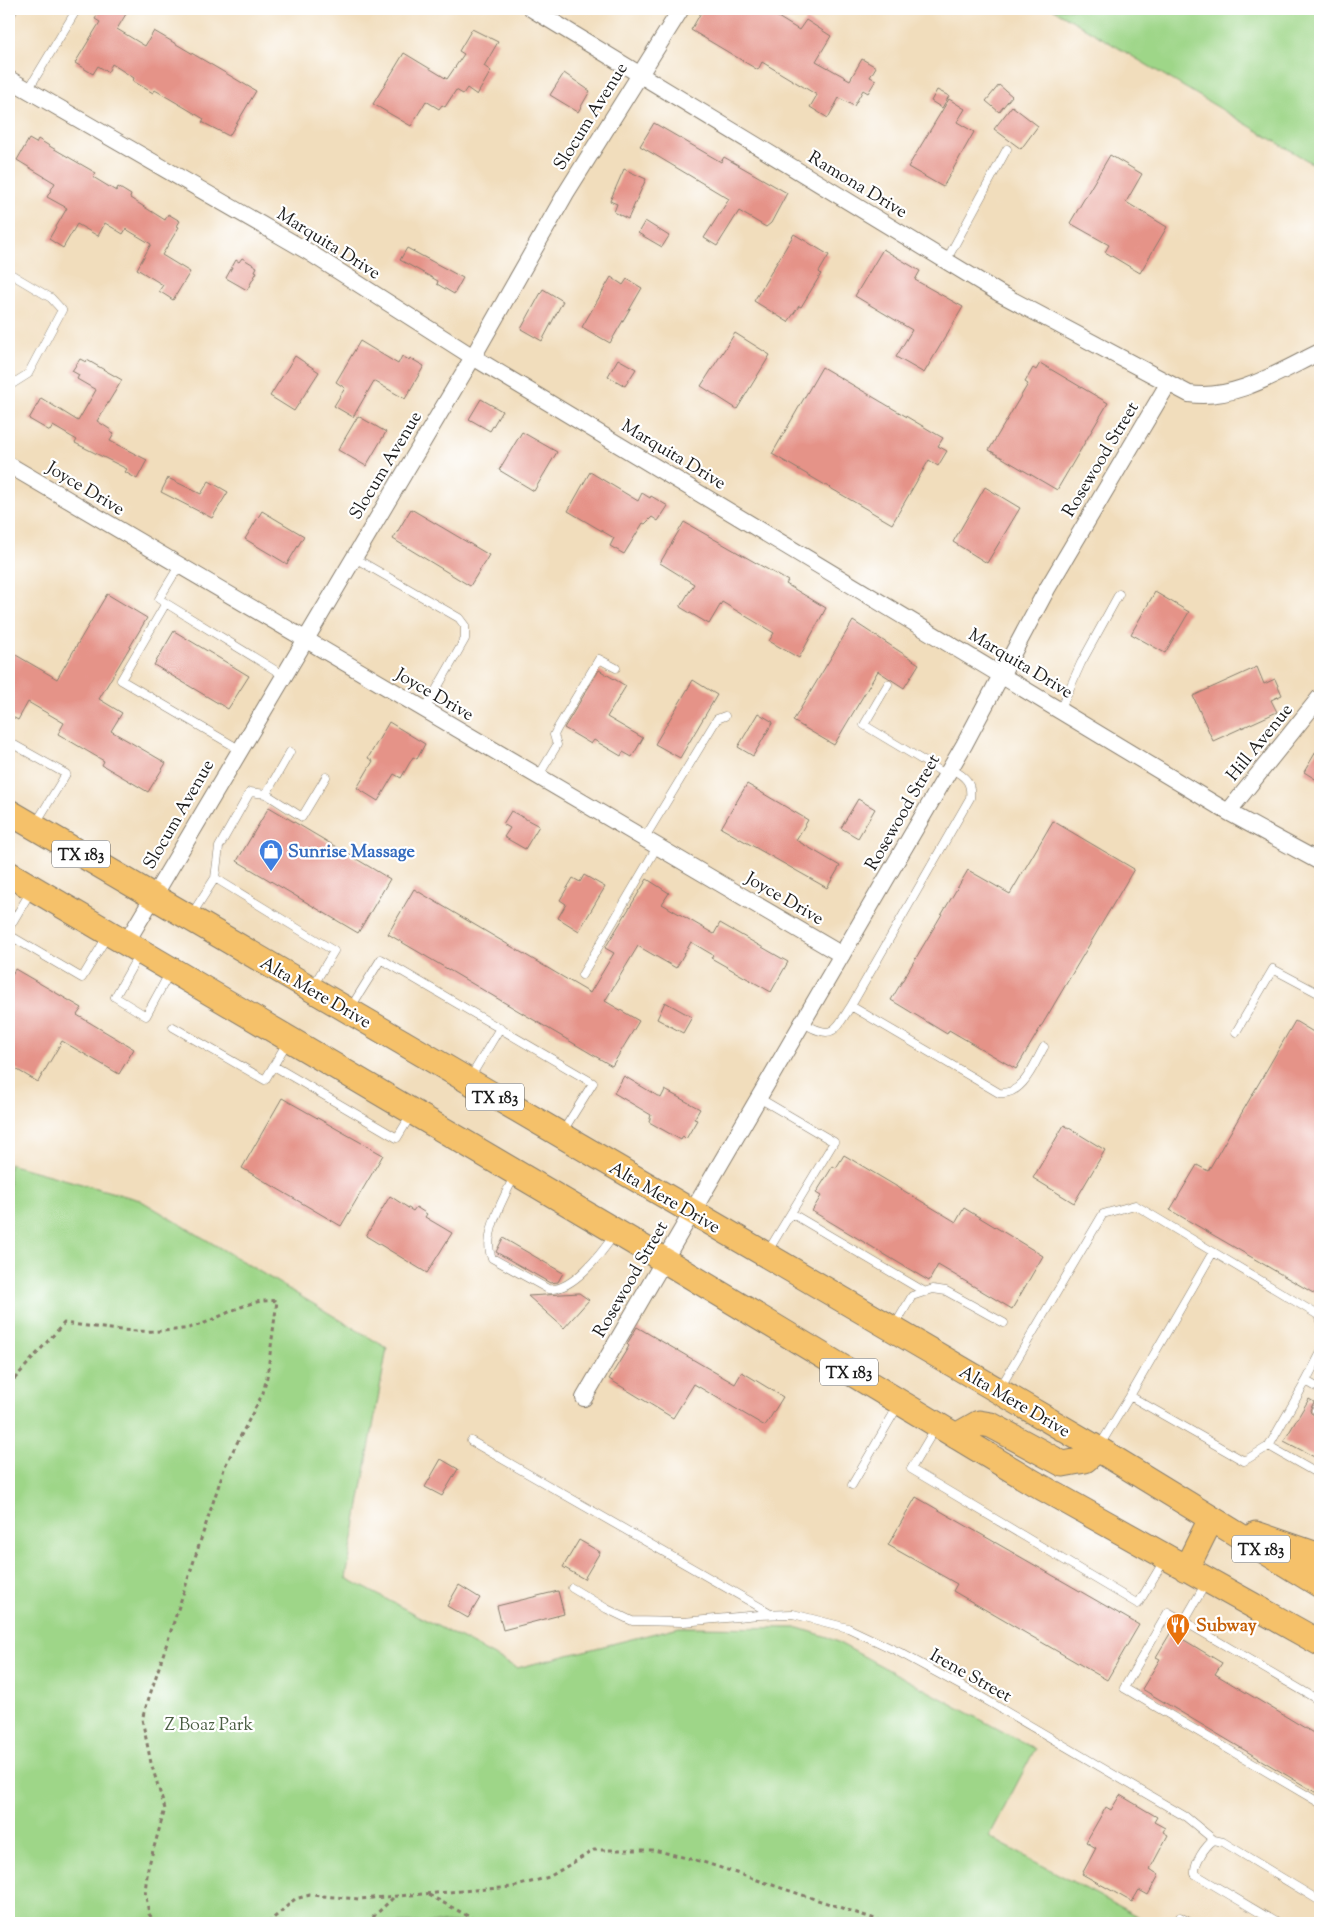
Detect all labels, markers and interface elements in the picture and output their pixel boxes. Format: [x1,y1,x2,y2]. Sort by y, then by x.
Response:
street label: Slocum Avenue [548,58,635,176]
street label: Ramona Drive [802,146,912,226]
street label: Marquita Drive [271,202,385,287]
street label: Rosewood Street [1057,397,1146,523]
street label: Slocum Avenue [344,407,429,525]
street label: Marquita Drive [616,414,730,497]
street label: Joyce Drive [40,456,129,523]
street label: Marquita Drive [963,623,1077,706]
street label: Joyce Drive [389,662,478,729]
street label: Hill Avenue [1221,699,1300,788]
street label: Rosewood Street [860,750,948,876]
street label: Slocum Avenue [138,755,222,875]
shop icon: Sunrise Massage [258,838,284,872]
place label: Sunrise Massage [288,840,415,866]
road number: TX 183 [52,841,110,868]
street label: Joyce Drive [739,866,828,933]
street label: Alta Mere Drive [255,951,375,1036]
road number: TX 183 [466,1084,524,1110]
street label: Alta Mere Drive [604,1156,724,1241]
street label: Rosewood Street [588,1217,676,1343]
road number: TX 183 [820,1358,878,1385]
street label: Alta Mere Drive [954,1360,1074,1445]
road number: TX 183 [1232,1536,1290,1562]
restaurant icon: Subway [1165,1612,1191,1646]
place label: Subway [1196,1614,1257,1640]
street label: Irene Street [924,1644,1016,1710]
park label: Z Boaz Park [165,1713,253,1739]

